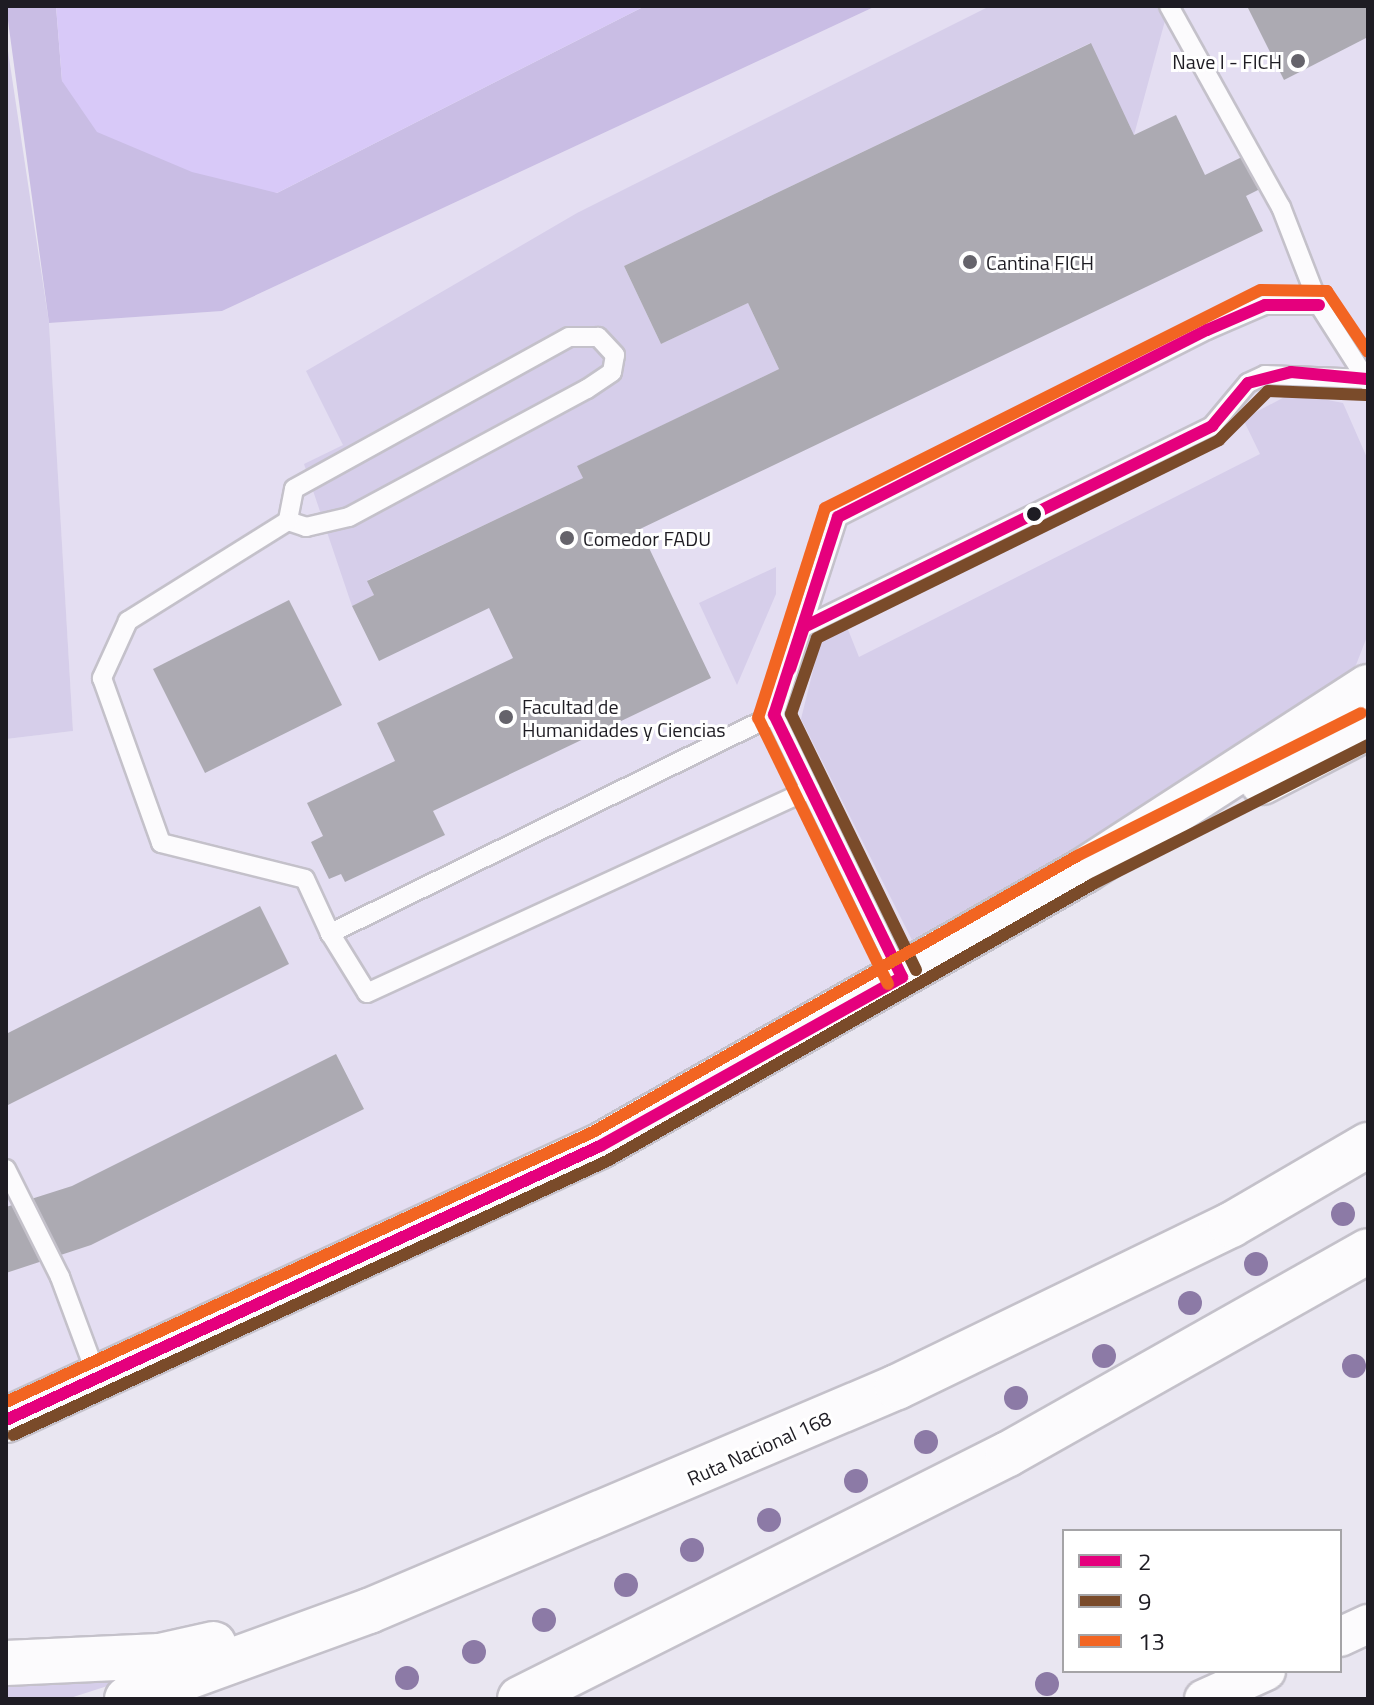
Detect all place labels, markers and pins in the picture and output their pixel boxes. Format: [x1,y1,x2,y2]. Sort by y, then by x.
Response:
place label: Nave I - FICH [1172,49,1282,73]
marker: Nave I - FICH [1289,52,1307,70]
place label: Cantina FICH [986,250,1094,274]
marker: Cantina FICH [961,253,979,271]
unlabelled marker [1026,506,1042,522]
place label: Comedor FADU [583,526,711,550]
marker: Comedor FADU [558,529,576,547]
place label: Facultad de Humanidades y Ciencias [522,694,726,741]
marker: Facultad de Humanidades y Ciencias [497,708,515,726]

